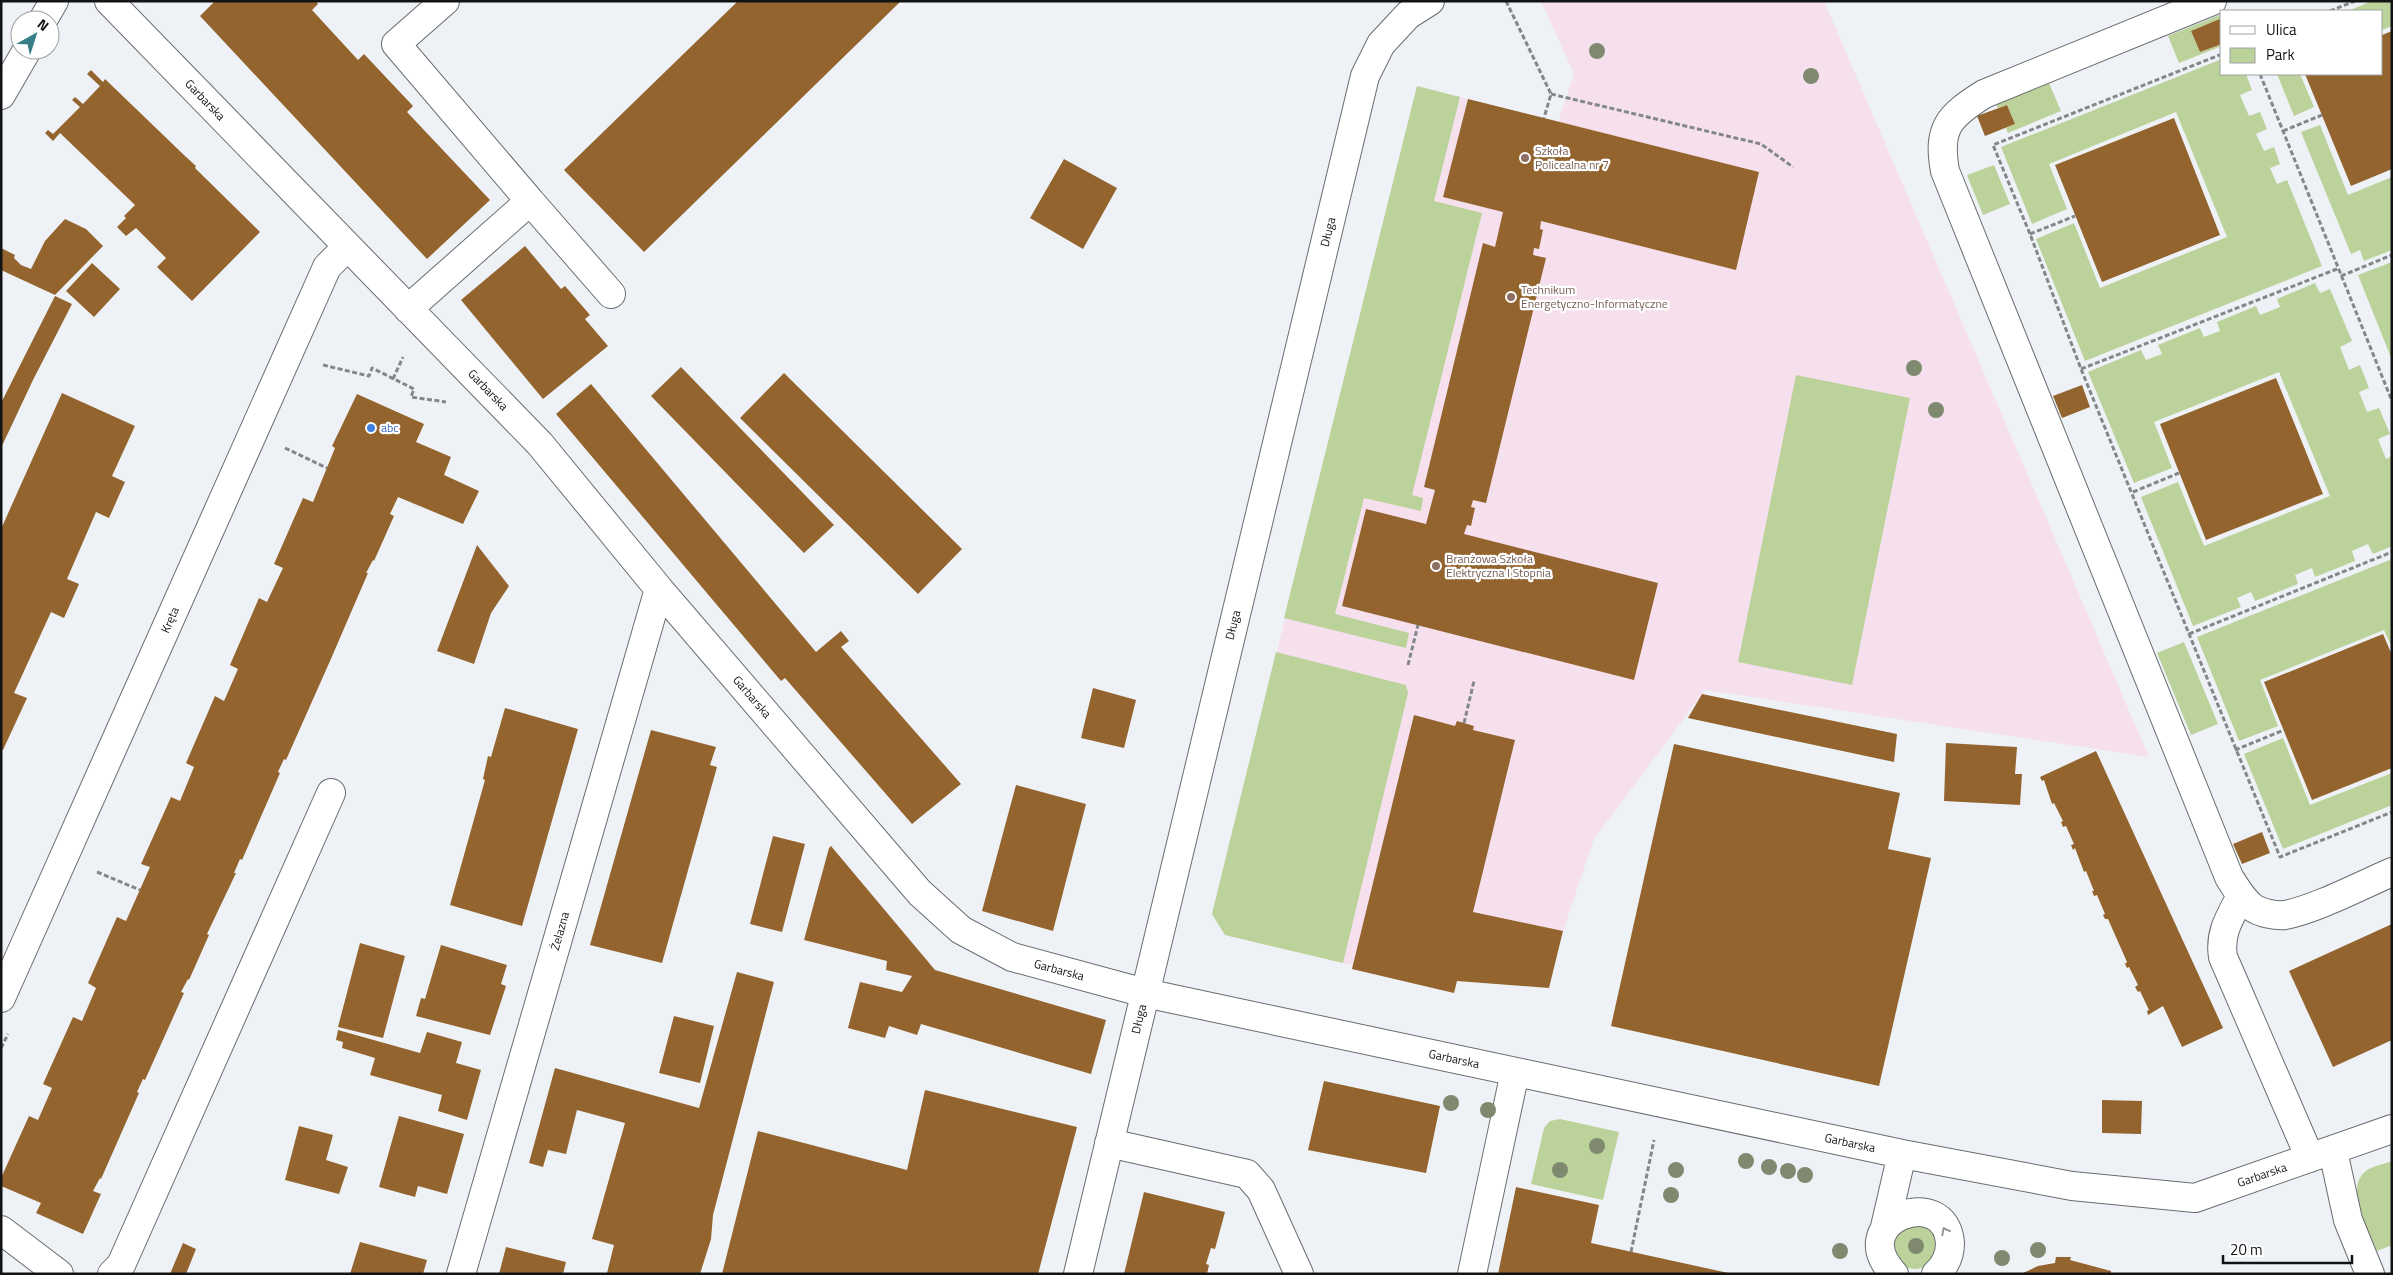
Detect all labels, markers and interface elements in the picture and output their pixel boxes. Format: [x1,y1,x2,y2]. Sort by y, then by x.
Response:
north arrow [10,10,60,60]
legend [2220,10,2383,75]
text: N [33,13,54,36]
text: Ulica [2266,18,2297,41]
text: Park [2266,43,2295,66]
street label: Garbarska [181,75,230,125]
place label: Szkoła Policealna nr 7 [1535,141,1609,174]
marker: Szkoła Policealna nr 7 [1519,152,1531,164]
street label: Długa [1315,215,1340,249]
place label: Technikum Energetyczno-Informatyczne [1521,280,1668,313]
marker: Technikum Energetyczno-Informatyczne [1505,291,1517,303]
street label: Garbarska [464,365,513,415]
place label: abc [381,418,399,437]
marker: abc [365,422,377,434]
place label: Branżowa Szkoła Elektryczna I Stopnia [1446,549,1551,582]
marker: Branżowa Szkoła Elektryczna I Stopnia [1430,560,1442,572]
street label: Kręta [155,604,184,636]
street label: Długa [1220,608,1245,642]
street label: Garbarska [728,671,776,722]
street label: Żelazna [545,909,574,952]
street label: Garbarska [1032,954,1086,985]
street label: Długa [1126,1002,1151,1036]
street label: Garbarska [1427,1044,1481,1073]
street label: Garbarska [1823,1128,1877,1157]
street label: Garbarska [2234,1157,2289,1192]
one-way arrow [1941,1227,1951,1236]
scale bar [2223,1232,2352,1264]
text: 20 m [2230,1238,2263,1261]

